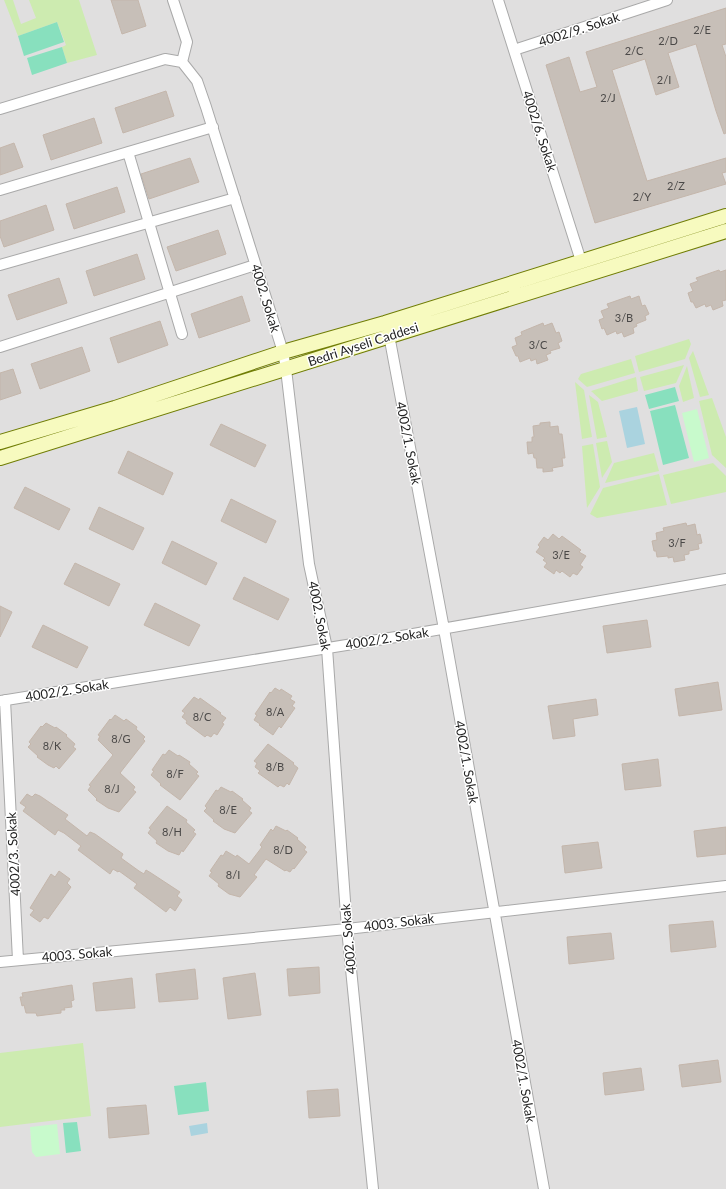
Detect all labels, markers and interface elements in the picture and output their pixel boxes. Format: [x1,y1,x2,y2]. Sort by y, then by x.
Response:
street label: 4002/9. Sokak [537,8,622,50]
house number: 2/E [693,23,711,36]
house number: 2/D [658,34,678,47]
house number: 2/C [625,44,644,57]
house number: 2/I [657,73,671,86]
street label: 4002/6. Sokak [519,89,561,174]
house number: 2/J [600,91,616,104]
house number: 2/Z [667,179,685,192]
house number: 2/Y [633,190,651,203]
street label: 4002. Sokak [248,262,284,334]
house number: 3/B [615,311,633,324]
street label: Bedri Ayseli Caddesi [306,319,420,369]
house number: 3/C [529,338,548,351]
street label: 4002/1. Sokak [393,400,425,486]
house number: 3/F [668,536,686,549]
house number: 3/E [552,548,570,561]
street label: 4002. Sokak [305,580,335,653]
street label: 4002/2. Sokak [344,623,430,652]
street label: 4002/2. Sokak [24,675,110,704]
house number: 8/A [266,705,285,718]
house number: 8/C [193,710,212,723]
street label: 4002/1. Sokak [452,719,482,805]
house number: 8/G [111,732,131,745]
house number: 8/K [43,739,62,752]
house number: 8/B [266,760,284,773]
house number: 8/F [166,767,184,780]
house number: 8/J [104,782,120,795]
house number: 8/E [219,803,237,816]
street label: 4002/3. Sokak [3,811,23,896]
house number: 8/H [162,825,182,838]
house number: 8/D [273,843,293,856]
house number: 8/I [226,868,240,881]
street label: 4002. Sokak [337,903,359,975]
street label: 4003. Sokak [363,910,435,934]
street label: 4003. Sokak [41,943,113,965]
street label: 4002/1. Sokak [509,1038,539,1124]

